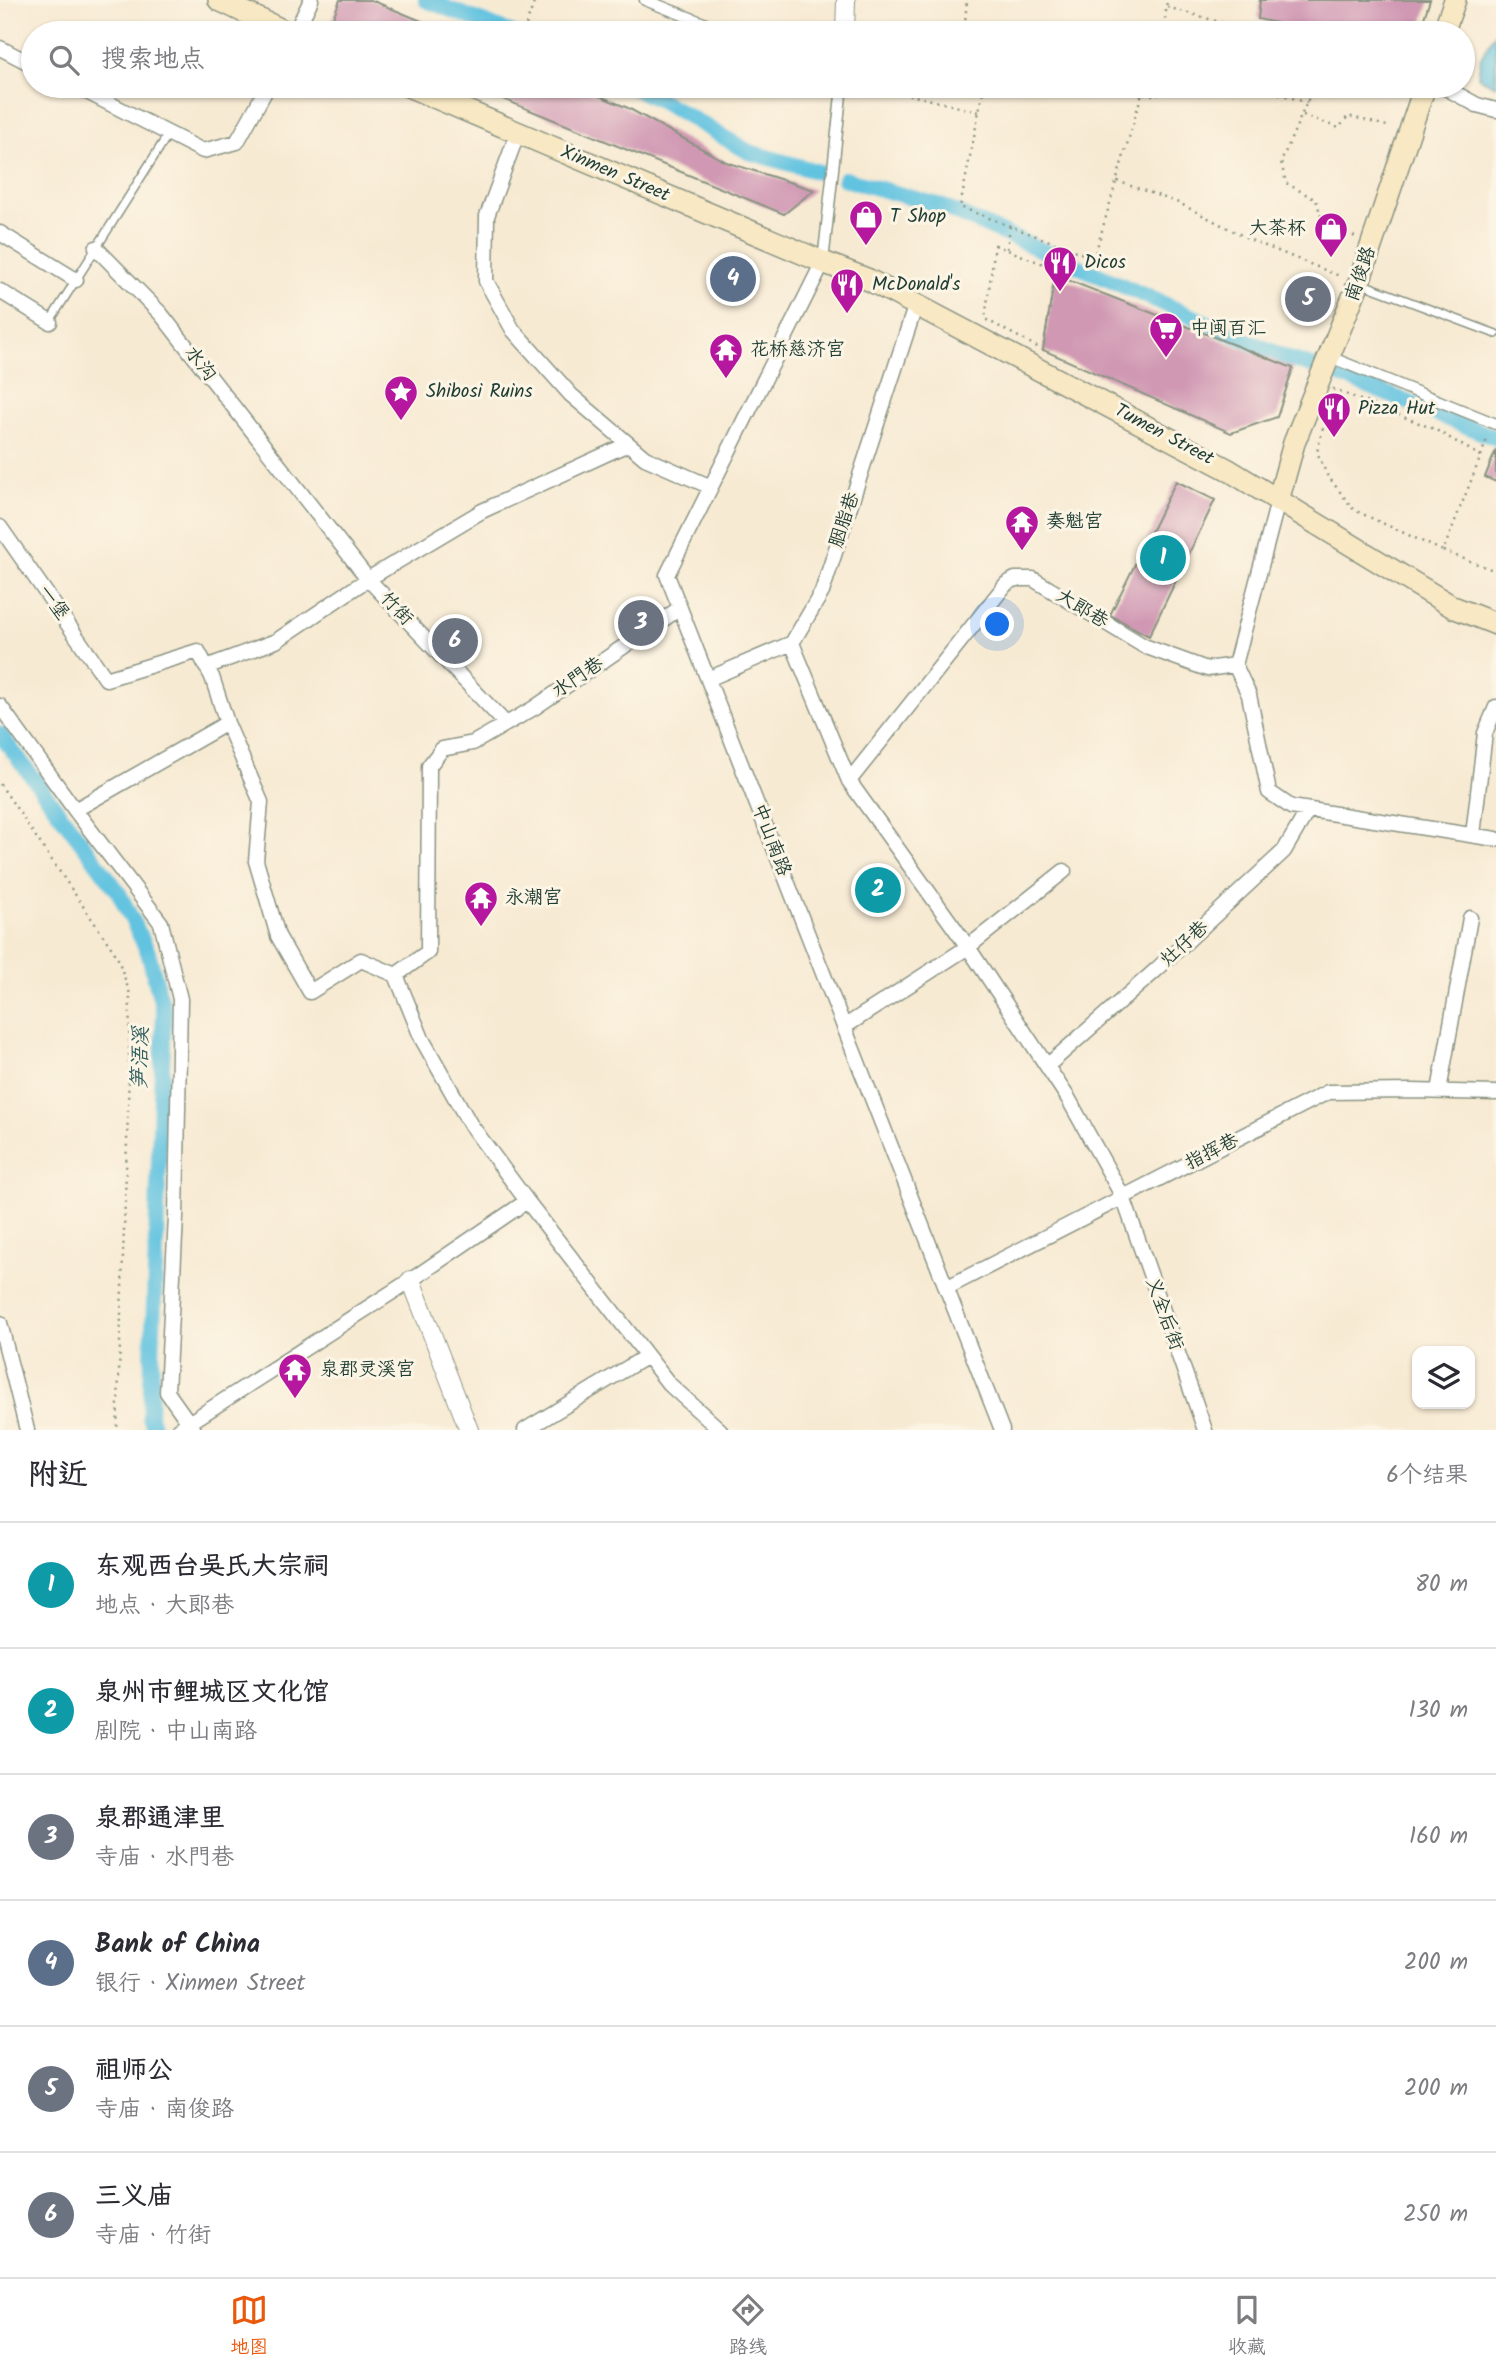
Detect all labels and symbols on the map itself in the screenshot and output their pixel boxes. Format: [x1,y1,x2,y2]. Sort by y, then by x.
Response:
street label: Xinmen Street [556,138,675,211]
shop icon: T Shop [847,198,885,247]
place label: T Shop [890,202,946,232]
shop icon: 大茶杯 [1312,210,1350,259]
place label: 大茶杯 [1249,214,1306,244]
street label: 南俊路 [1338,242,1384,306]
restaurant icon: Dicos [1041,244,1079,293]
place label: Dicos [1084,248,1126,278]
pin: 4 [710,253,756,305]
restaurant icon: McDonald's [828,266,866,315]
place label: McDonald's [872,270,960,300]
pin: 5 [1285,273,1331,325]
supermarket icon: 中闽百汇 [1147,310,1185,359]
place label: 中闽百汇 [1190,314,1266,344]
temple icon: 花桥慈济宫 [707,331,745,380]
place label: 花桥慈济宫 [750,335,845,365]
street label: 水沟 [176,340,224,388]
place icon: Shibosi Ruins [382,373,420,422]
place label: Shibosi Ruins [426,377,533,407]
restaurant icon: Pizza Hut [1315,390,1353,439]
place label: Pizza Hut [1358,394,1436,424]
street label: Tumen Street [1109,396,1220,474]
street label: 胭脂巷 [822,488,868,552]
temple icon: 奏魁宫 [1003,503,1041,552]
place label: 奏魁宫 [1046,507,1103,537]
pin: 1 [1140,532,1186,584]
street label: 一堡 [30,579,76,627]
street label: 大郎巷 [1050,581,1114,637]
street label: 竹街 [372,585,420,633]
pin: 3 [618,597,664,649]
your location [980,607,1014,641]
pin: 6 [432,615,478,667]
street label: 水門巷 [546,650,610,706]
street label: 中山南路 [743,799,799,881]
pin: 2 [855,864,901,916]
temple icon: 永潮宫 [462,879,500,928]
place label: 永潮宫 [505,883,562,913]
street label: 灶仔巷 [1154,914,1216,974]
water label: 笋浯溪 [123,1025,159,1090]
street label: 指挥巷 [1180,1126,1244,1178]
street label: 义全后街 [1137,1273,1191,1355]
temple icon: 泉郡灵溪宫 [276,1351,314,1400]
place label: 泉郡灵溪宫 [320,1355,415,1385]

